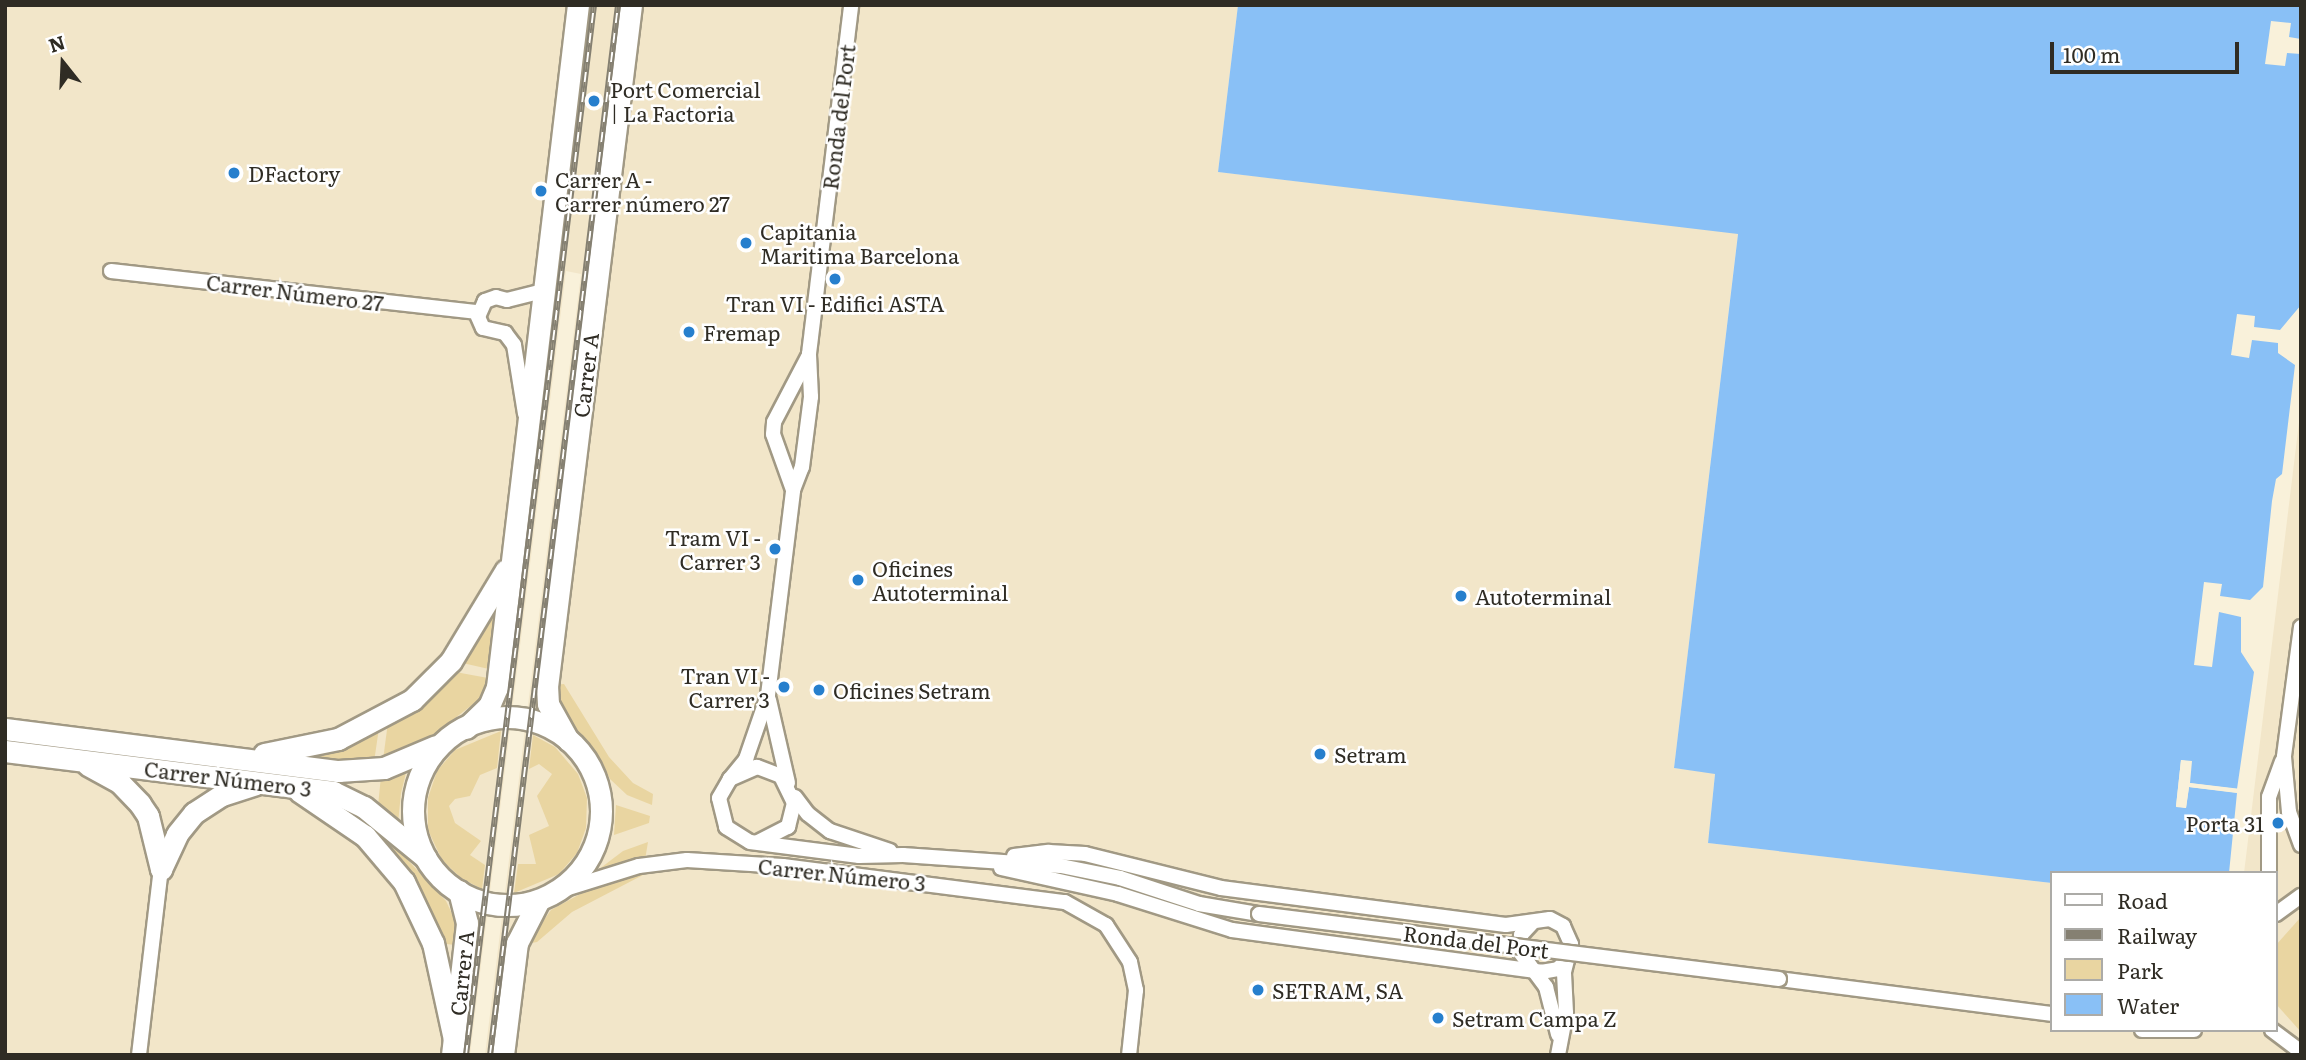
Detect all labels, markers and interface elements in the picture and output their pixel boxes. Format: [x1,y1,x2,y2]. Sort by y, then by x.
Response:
text: N [45,27,68,59]
north arrow [28,28,98,98]
scale bar [2054,28,2243,72]
text: 100 m [2063,38,2120,69]
street label: Ronda del Port [817,43,859,191]
place label: Port Comercial | La Factoria [610,76,761,126]
marker: Port Comercial | La Factoria [584,91,604,111]
place label: DFactory [248,160,340,186]
marker: DFactory [226,165,242,181]
place label: Carrer A - Carrer número 27 [555,166,730,216]
marker: Carrer A - Carrer número 27 [533,183,549,199]
place label: Capitania Maritima Barcelona [760,218,959,268]
marker: Capitania Maritima Barcelona [738,235,754,251]
street label: Carrer Número 27 [205,269,385,315]
marker: Tran VI - Edifici ASTA [827,271,843,287]
place label: Tran VI - Edifici ASTA [726,290,944,316]
place label: Fremap [703,319,780,345]
marker: Fremap [681,324,697,340]
street label: Carrer A [567,331,603,419]
place label: Tram VI - Carrer 3 [665,524,761,574]
marker: Tram VI - Carrer 3 [767,541,783,557]
place label: Oficines Autoterminal [872,555,1008,605]
marker: Oficines Autoterminal [850,572,866,588]
place label: Autoterminal [1475,583,1611,609]
marker: Autoterminal [1453,588,1469,604]
place label: Tran VI - Carrer 3 [680,662,770,712]
place label: Oficines Setram [833,677,991,703]
marker: Tran VI - Carrer 3 [776,679,792,695]
marker: Oficines Setram [811,682,827,698]
place label: Setram [1334,741,1407,767]
marker: Setram [1312,746,1328,762]
street label: Carrer Número 3 [143,755,313,801]
place label: Porta 31 [2186,810,2264,836]
marker: Porta 31 [2270,815,2286,831]
street label: Carrer Número 3 [757,853,927,895]
legend [2050,871,2278,1032]
text: Road [2117,884,2168,915]
text: Railway [2117,919,2197,950]
street label: Ronda del Port [1402,920,1550,962]
street label: Carrer A [444,929,478,1017]
text: Park [2117,954,2163,985]
place label: SETRAM, SA [1272,977,1403,1003]
marker: SETRAM, SA [1250,982,1266,998]
text: Water [2117,989,2179,1020]
place label: Setram Campa Z [1452,1005,1617,1031]
marker: Setram Campa Z [1430,1010,1446,1026]

